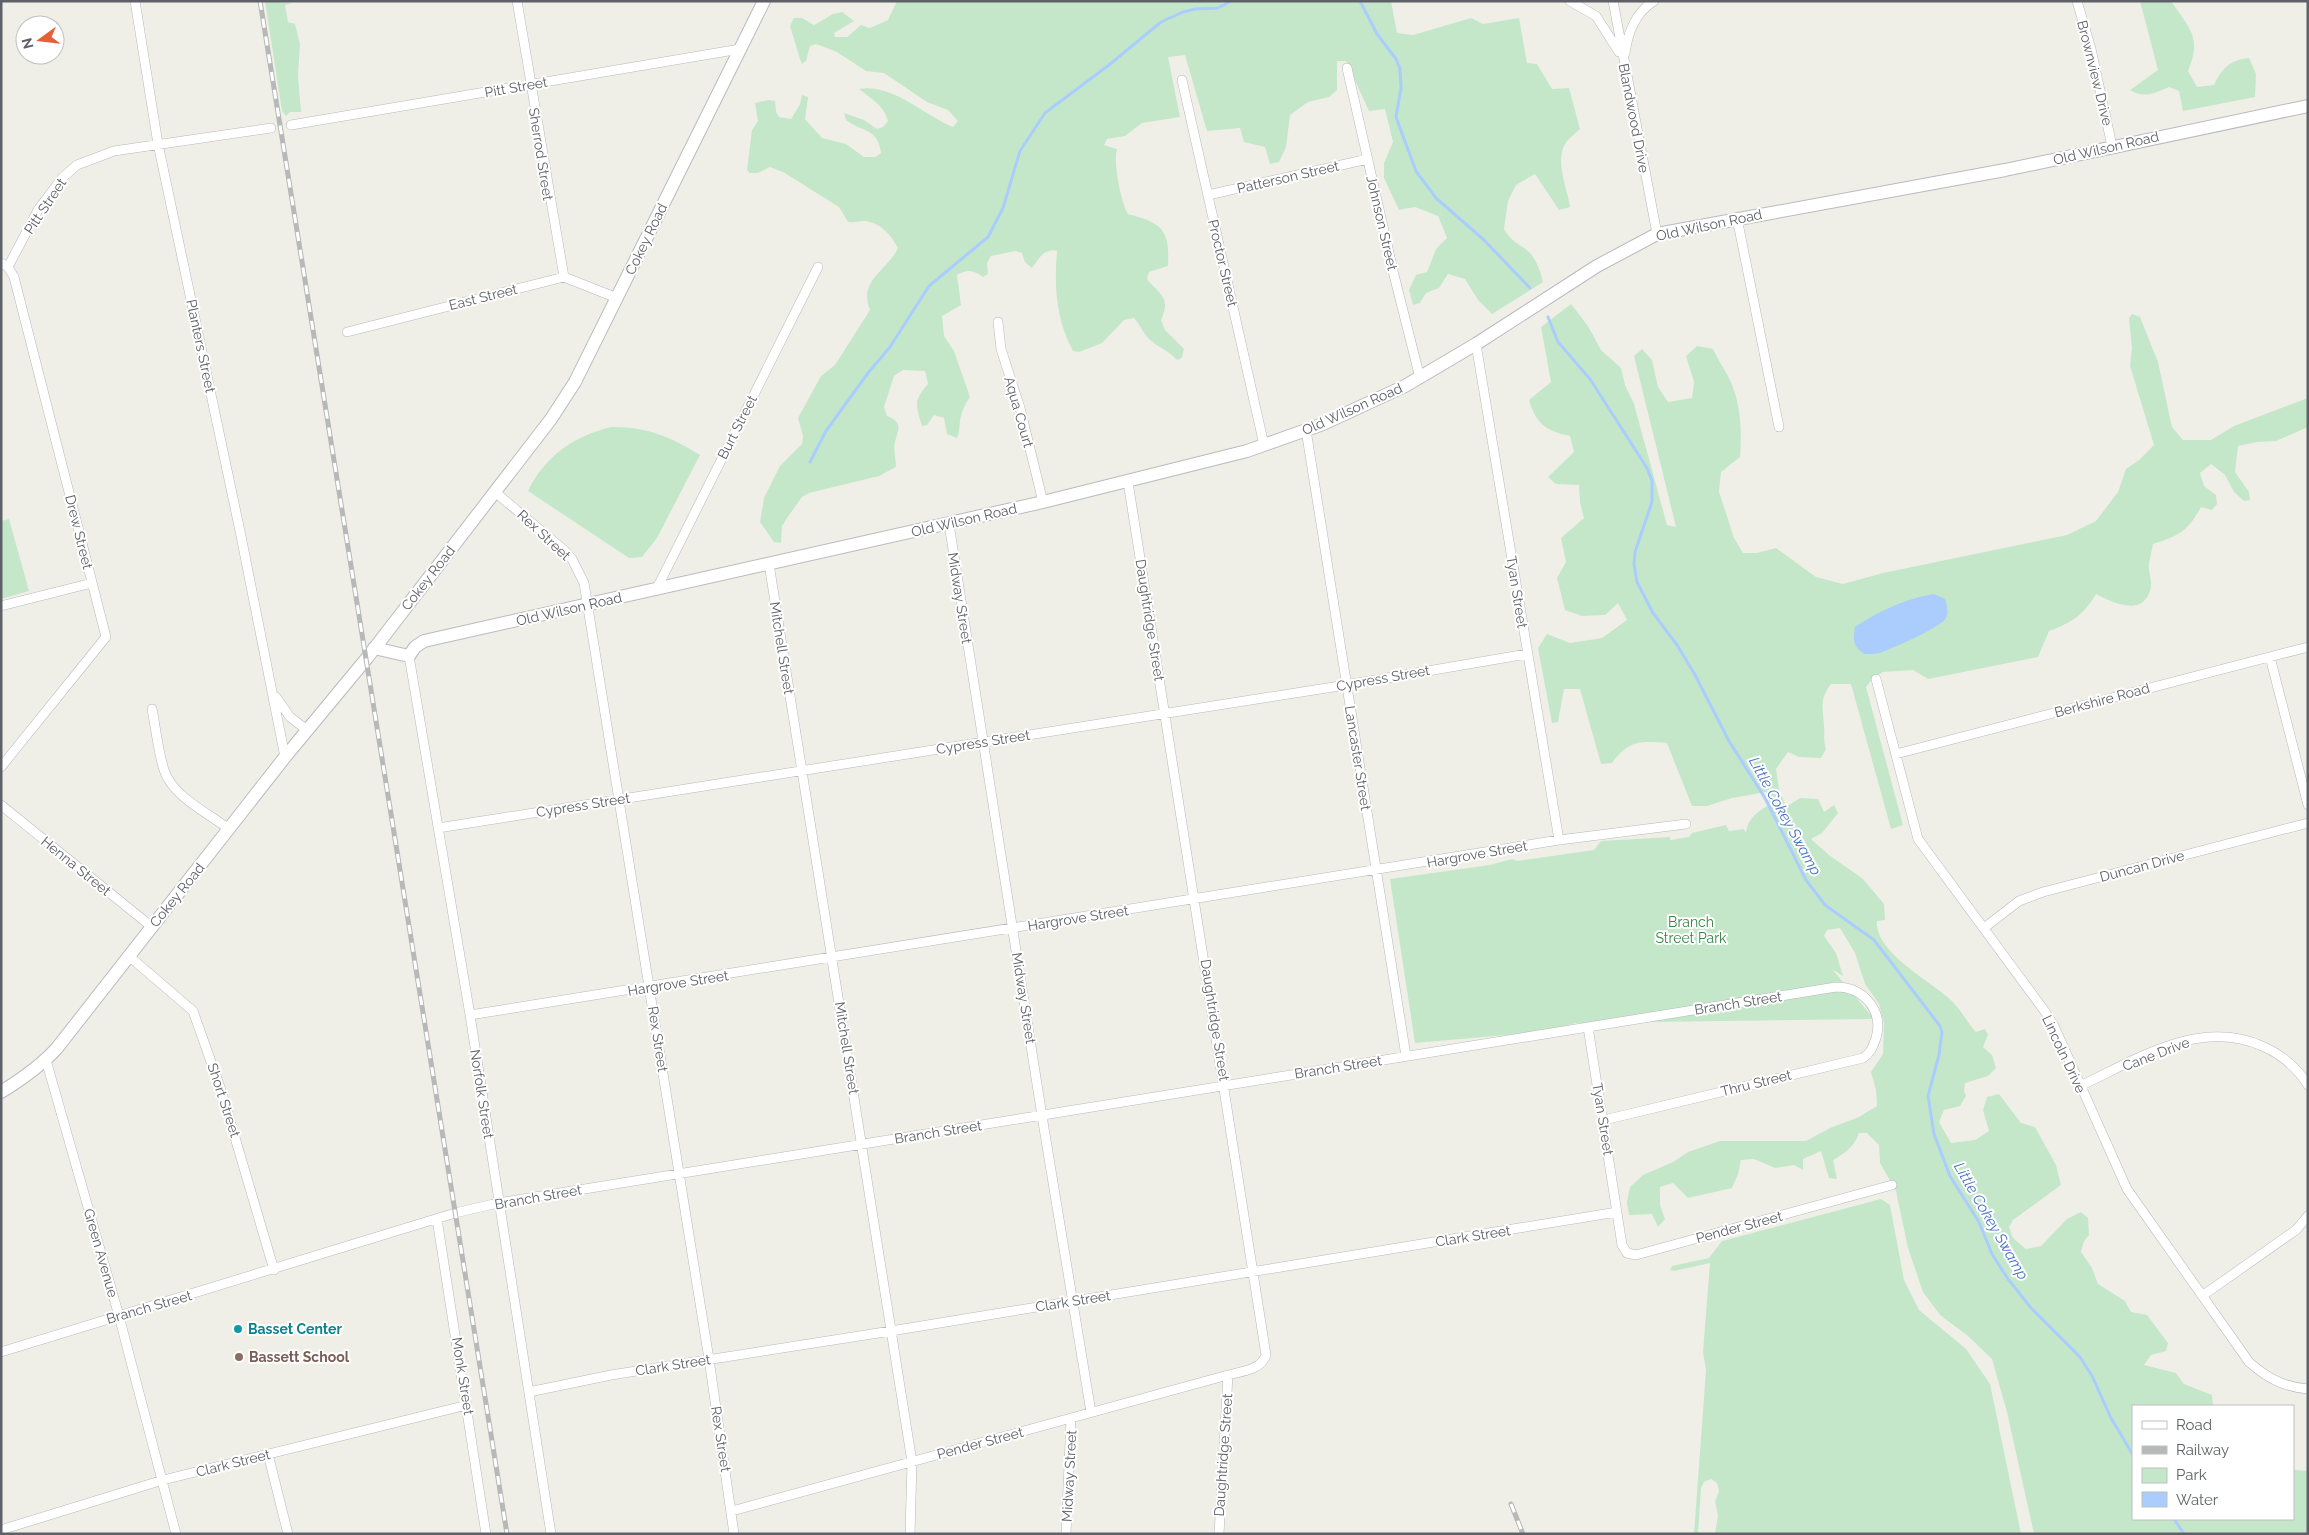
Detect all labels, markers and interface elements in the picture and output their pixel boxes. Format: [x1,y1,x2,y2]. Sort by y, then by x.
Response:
north arrow [15,15,65,65]
street label: Brownview Drive [2074,19,2116,127]
text: N [18,36,37,51]
street label: Blandwood Drive [1616,62,1652,174]
street label: Pitt Street [483,74,549,100]
street label: Sherrod Street [526,106,556,202]
street label: Old Wilson Road [2052,128,2160,168]
street label: Patterson Street [1235,157,1341,197]
street label: Johnson Street [1363,174,1401,272]
street label: Pitt Street [21,175,70,237]
street label: Cokey Road [622,201,670,277]
street label: Old Wilson Road [1655,206,1763,244]
street label: Proctor Street [1205,218,1241,309]
street label: East Street [447,281,519,313]
street label: Planters Street [183,298,219,394]
street label: Aqua Court [1001,375,1037,450]
street label: Old Wilson Road [1299,380,1405,438]
street label: Burt Street [714,392,760,462]
street label: Drew Street [62,493,96,571]
street label: Old Wilson Road [910,500,1018,540]
street label: Rex Street [514,507,574,564]
street label: Cokey Road [398,543,458,613]
street label: Midway Street [945,551,975,645]
street label: Tyan Street [1503,555,1531,630]
street label: Daughtridge Street [1132,558,1168,682]
street label: Old Wilson Road [515,589,623,629]
street label: Mitchell Street [767,601,797,696]
street label: Cypress Street [1335,662,1431,694]
street label: Berkshire Road [2053,680,2151,720]
street label: Lancaster Street [1342,705,1374,812]
street label: Cypress Street [935,727,1031,757]
water label: Little Cokey Swamp [1745,754,1825,878]
street label: Cypress Street [535,790,631,820]
street label: Henna Street [38,833,114,899]
street label: Hargrove Street [1425,837,1529,871]
street label: Duncan Drive [2098,847,2186,885]
street label: Cokey Road [146,860,208,930]
street label: Hargrove Street [1026,902,1130,934]
park label: Branch Street Park [1656,914,1727,946]
street label: Midway Street [1009,951,1039,1045]
street label: Daughtridge Street [1197,958,1233,1082]
street label: Hargrove Street [626,967,730,999]
street label: Branch Street [1693,988,1783,1018]
street label: Mitchell Street [832,1001,862,1096]
street label: Rex Street [645,1005,671,1073]
street label: Lincoln Drive [2039,1012,2089,1096]
street label: Cane Drive [2120,1034,2192,1074]
street label: Norfolk Street [467,1048,497,1140]
street label: Branch Street [1293,1052,1383,1082]
street label: Short Street [204,1061,244,1139]
street label: Thru Street [1719,1066,1793,1100]
street label: Tyan Street [1589,1082,1617,1157]
street label: Branch Street [893,1117,983,1147]
water label: Little Cokey Swamp [1950,1159,2032,1283]
street label: Branch Street [493,1181,583,1213]
street label: Green Avenue [81,1207,121,1299]
street label: Pender Street [1694,1208,1784,1246]
street label: Clark Street [1434,1222,1512,1250]
street label: Branch Street [104,1287,194,1327]
street label: Clark Street [1034,1287,1112,1315]
place label: Basset Center [248,1321,342,1337]
marker: Basset Center [232,1323,244,1335]
street label: Monk Street [449,1336,477,1416]
place label: Bassett School [249,1349,350,1365]
marker: Bassett School [233,1351,245,1363]
street label: Clark Street [634,1351,712,1379]
street label: Daughtridge Street [1211,1393,1235,1517]
street label: Rex Street [708,1405,734,1473]
legend [2132,1405,2294,1520]
text: Road [2176,1416,2212,1434]
street label: Pender Street [935,1424,1025,1462]
street label: Midway Street [1059,1429,1079,1522]
text: Railway [2176,1441,2229,1459]
street label: Clark Street [194,1446,272,1480]
text: Park [2176,1466,2207,1484]
text: Water [2176,1491,2219,1509]

